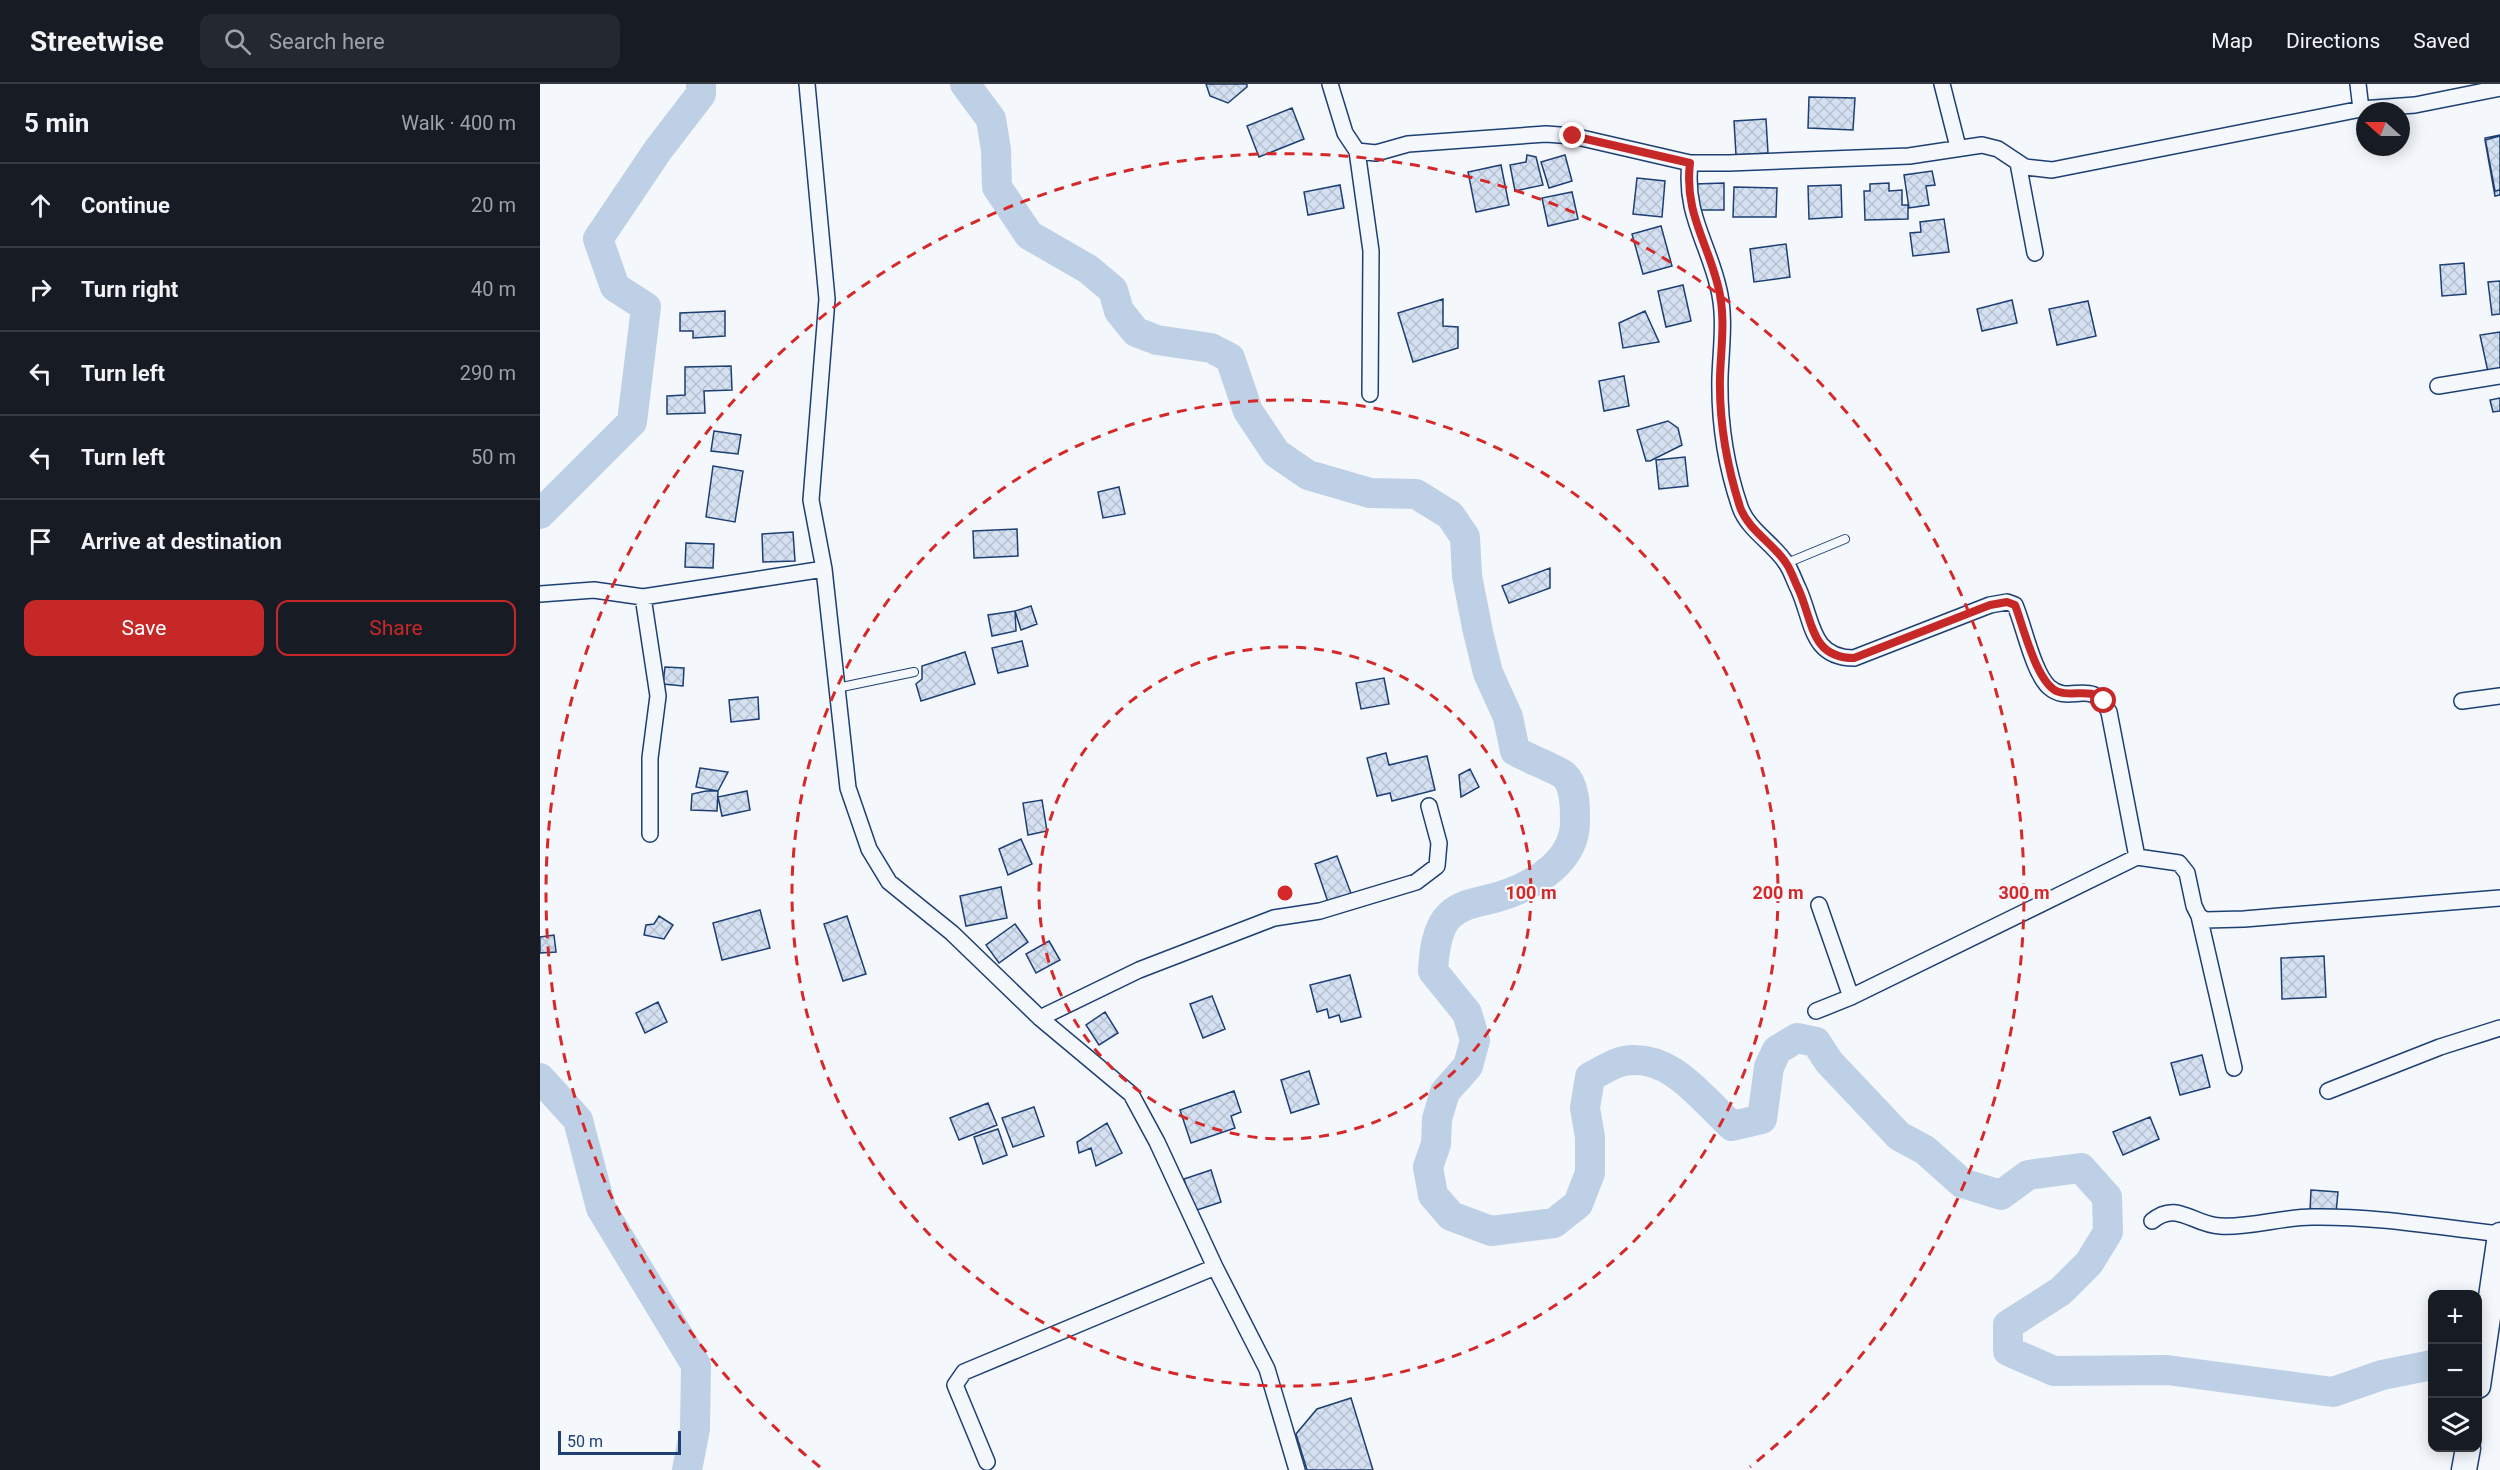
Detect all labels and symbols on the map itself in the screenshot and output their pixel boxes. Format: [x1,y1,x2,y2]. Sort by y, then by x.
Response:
north arrow [2356,102,2410,156]
route end [1559,122,1585,148]
route start [2090,687,2116,713]
text: 100 m [1505,882,1557,903]
text: 200 m [1752,882,1804,903]
text: 300 m [1998,882,2050,903]
centre of rings [1275,883,1295,903]
scale bar [558,1428,681,1456]

